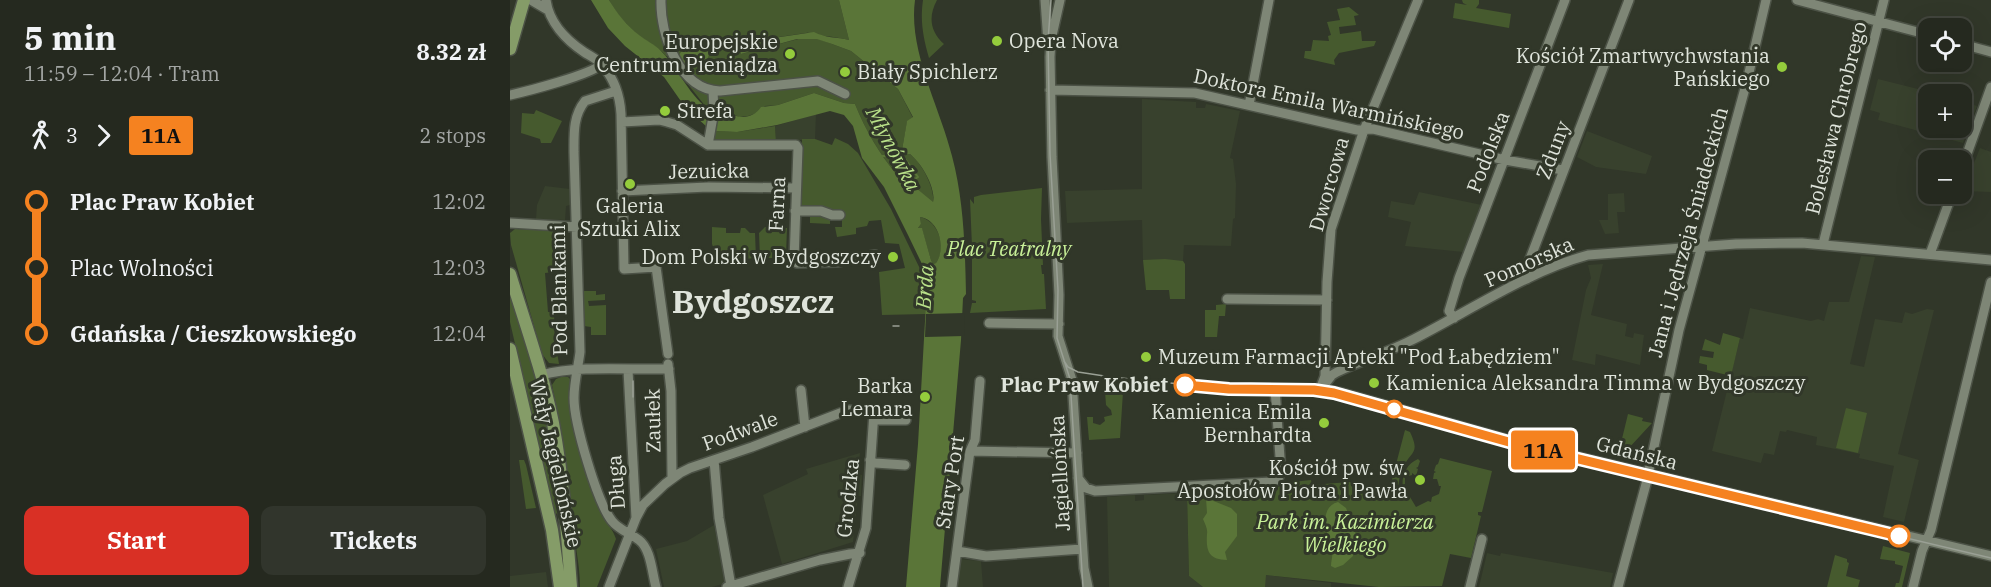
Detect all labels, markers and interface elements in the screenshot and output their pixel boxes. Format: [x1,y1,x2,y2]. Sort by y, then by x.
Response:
text: 5 min [24,16,116,59]
street label: Bolesława Chrobrego [1798,18,1873,217]
map controls [1918,18,1972,204]
button: locate [1918,18,1972,72]
place label: Opera Nova [1009,27,1119,54]
place label: Europejskie Centrum Pieniądza [597,28,778,78]
marker: Opera Nova [990,34,1004,48]
text: 8.32 zł [416,37,486,66]
place label: Kościół Zmartwychwstania Pańskiego [1516,42,1770,92]
marker: Europejskie Centrum Pieniądza [783,47,797,61]
place label: Biały Spichlerz [857,58,998,85]
text: 11:59 – 12:04 · Tram [24,60,220,87]
marker: Kościół Zmartwychwstania Pańskiego [1775,60,1789,74]
street label: Doktora Emila Warmińskiego [1191,62,1467,145]
marker: Biały Spichlerz [838,65,852,79]
button: + [1918,84,1972,138]
place label: Strefa [677,97,733,124]
water label: Młynówka [859,100,928,196]
marker: Strefa [658,104,672,118]
street label: Jana i Jędrzeja Śniadeckich [1641,104,1734,360]
street label: Podolska [1460,107,1515,197]
street label: Zduny [1529,116,1576,183]
icon: walk [24,119,57,152]
icon: forward [87,119,120,152]
text: 11A [141,121,181,149]
text: 3 [66,122,78,149]
text: 2 stops [419,122,486,149]
street label: Dworcowa [1302,133,1355,234]
button: − [1918,150,1972,204]
street label: Jezuicka [668,156,750,185]
street label: Farna [762,176,791,232]
marker: Galeria Sztuki Alix [623,177,637,191]
text: Plac Praw Kobiet [70,187,254,216]
text: 12:02 [432,188,486,215]
place label: Galeria Sztuki Alix [580,192,680,242]
street label: Pod Blankami [544,224,573,356]
street label: Pomorska [1480,230,1578,293]
park label: Plac Teatralny [946,235,1073,262]
place label: Dom Polski w Bydgoszczy [641,243,881,270]
marker: Dom Polski w Bydgoszczy [886,250,900,264]
text: Plac Wolności [70,253,214,282]
text: 12:03 [432,254,486,281]
water label: Brda [908,263,940,311]
district label: Bydgoszcz [672,280,834,322]
text: Gdańska / Cieszkowskiego [70,319,357,348]
text: 12:04 [432,320,486,347]
place label: Muzeum Farmacji Apteki "Pod Łabędziem" [1158,343,1560,370]
marker: Muzeum Farmacji Apteki "Pod Łabędziem" [1139,350,1153,364]
place label: Kamienica Aleksandra Timma w Bydgoszczy [1386,369,1806,396]
place label: Plac Praw Kobiet [1000,371,1169,398]
place label: Barka Lemara [841,372,913,422]
marker: Plac Praw Kobiet [1174,374,1196,396]
street label: Wały Jagiellońskie [524,376,589,550]
marker: Kamienica Aleksandra Timma w Bydgoszczy [1367,376,1381,390]
street label: Zaułek [638,388,667,453]
marker: Barka Lemara [918,390,932,404]
place label: Kamienica Emila Bernhardta [1151,398,1312,448]
unlabelled marker [1385,400,1403,418]
street label: Podwale [698,404,781,457]
street label: Jagiellońska [1043,414,1076,532]
marker: Kamienica Emila Bernhardta [1317,416,1331,430]
street label: Gdańska [1594,429,1681,476]
line badge: 11A [1508,430,1578,470]
street label: Stary Port [929,433,970,530]
text: 11A [1523,436,1563,464]
street label: Długa [600,454,631,510]
place label: Kościół pw. św. Apostołów Piotra i Pawła [1177,454,1408,504]
street label: Grodzka [830,457,865,539]
marker: Kościół pw. św. Apostołów Piotra i Pawła [1413,473,1427,487]
button: Start [24,506,249,575]
button: Tickets [261,506,486,575]
park label: Park im. Kazimierza Wielkiego [1255,508,1434,558]
unlabelled marker [1888,525,1910,547]

